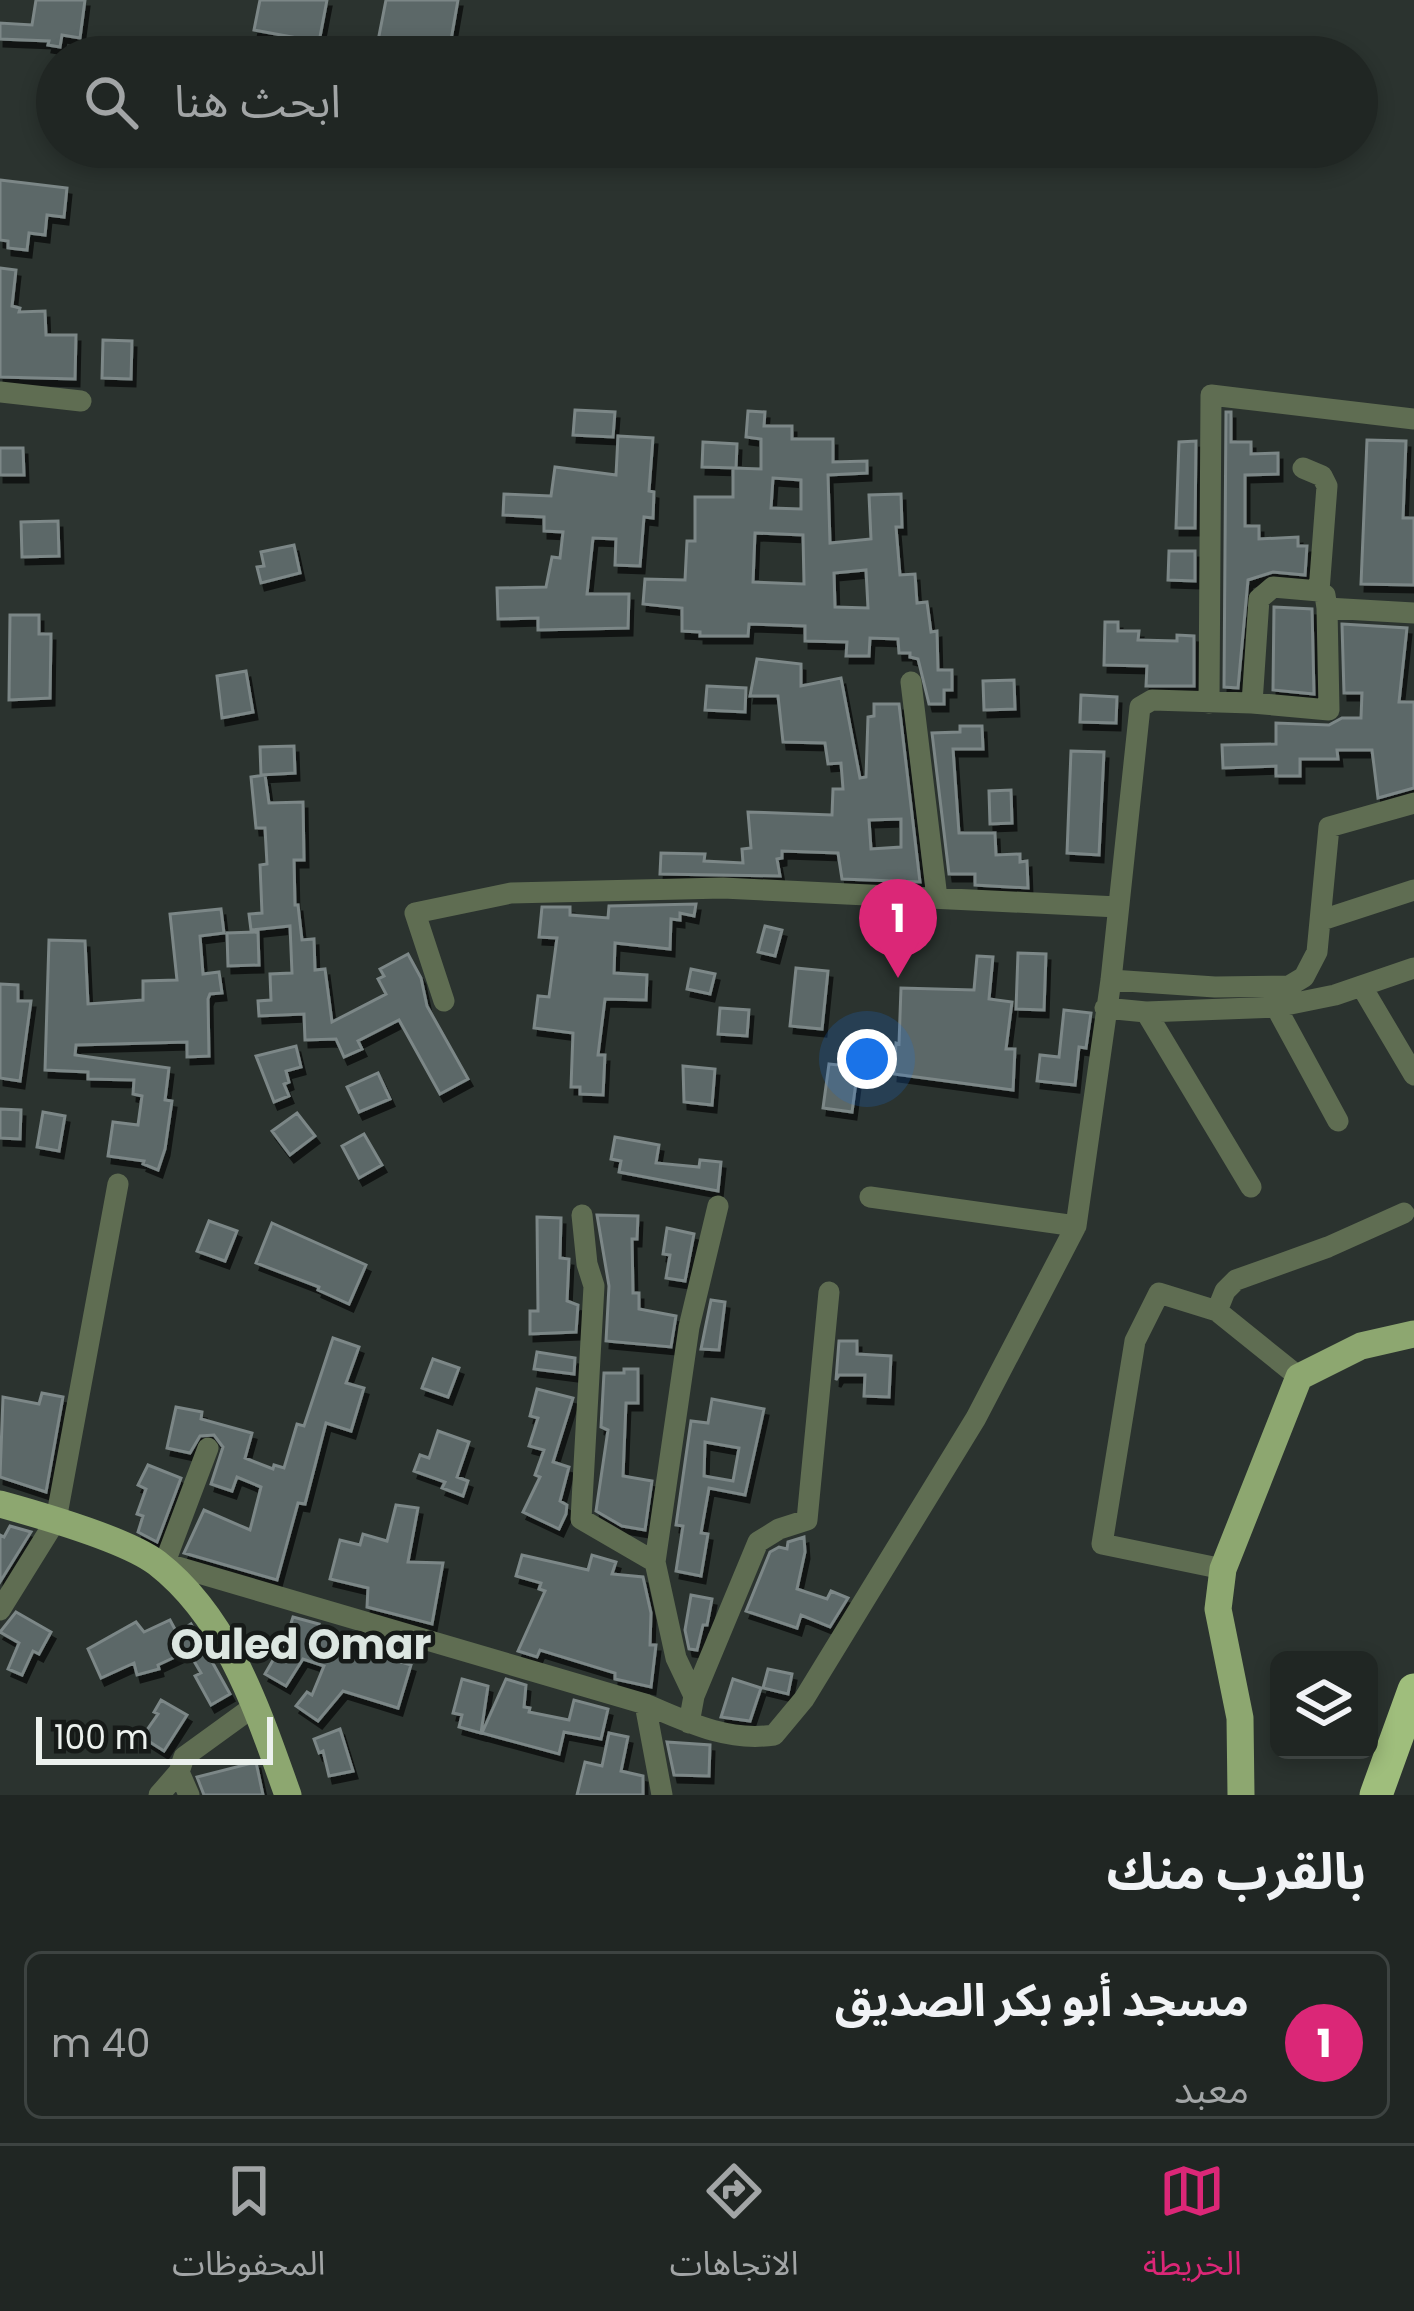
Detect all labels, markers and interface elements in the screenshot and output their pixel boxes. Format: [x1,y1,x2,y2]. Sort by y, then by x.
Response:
search box [36,36,1378,168]
icon: search [78,69,144,135]
text: ابحث هنا [174,70,341,133]
pin: 1 [859,879,937,978]
your location [837,1029,897,1089]
district label: Ouled Omar [171,1615,432,1674]
map controls [1270,1651,1378,1759]
button: layers [1270,1651,1378,1759]
scale bar [36,1711,273,1764]
text: 100 m [54,1714,149,1761]
text: بالقرب منك [1107,1835,1366,1907]
text: مسجد أبو بكر الصديق [835,1969,1249,2032]
text: 40 m [51,2016,151,2071]
text: 1 [1317,2016,1331,2071]
text: معبد [1174,2062,1249,2117]
tab: المحفوظات [172,2158,325,2299]
tab: الاتجاهات [670,2158,799,2299]
tab: الخريطة [1143,2158,1242,2299]

